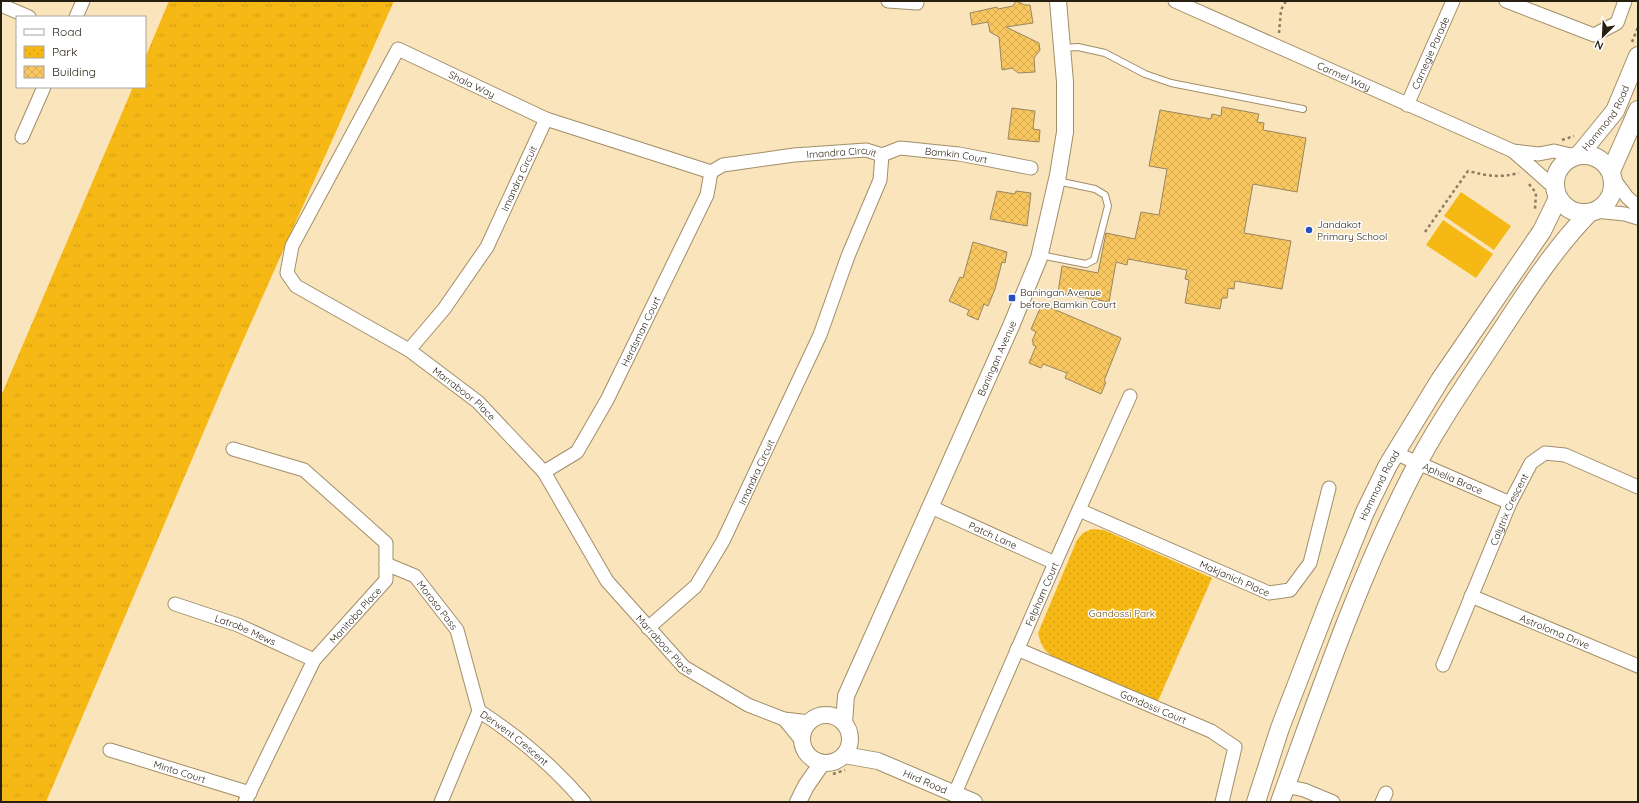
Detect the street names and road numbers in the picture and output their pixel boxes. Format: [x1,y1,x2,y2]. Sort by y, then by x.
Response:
street label: Carnegie Parade [1409,14,1452,91]
street label: Carmel Way [1315,59,1373,94]
street label: Shala Way [446,68,497,101]
street label: Hammond Road [1579,83,1632,154]
street label: Imandra Circuit [498,143,540,213]
street label: Imandra Circuit [806,144,879,161]
street label: Bamkin Court [924,145,989,167]
street label: Herdsman Court [618,294,664,369]
street label: Baningan Avenue [975,318,1020,398]
street label: Marraboor Place [430,364,498,424]
street label: Imandra Circuit [736,437,778,507]
street label: Hammond Road [1356,448,1402,522]
street label: Aphelia Brace [1421,460,1485,497]
street label: Calytrix Crescent [1487,471,1532,548]
street label: Patch Lane [967,519,1019,552]
street label: Makjanich Place [1198,558,1272,600]
street label: Felpham Court [1022,560,1062,628]
street label: Moroso Pass [414,578,460,633]
street label: Manitoba Place [327,584,384,646]
street label: Astroloma Drive [1518,611,1592,652]
street label: Latrobe Mews [213,612,278,649]
street label: Marraboor Place [633,612,695,678]
street label: Gandossi Court [1118,687,1189,727]
street label: Derwent Crescent [478,708,551,769]
street label: Minto Court [152,758,208,786]
street label: Hird Road [901,767,949,797]

